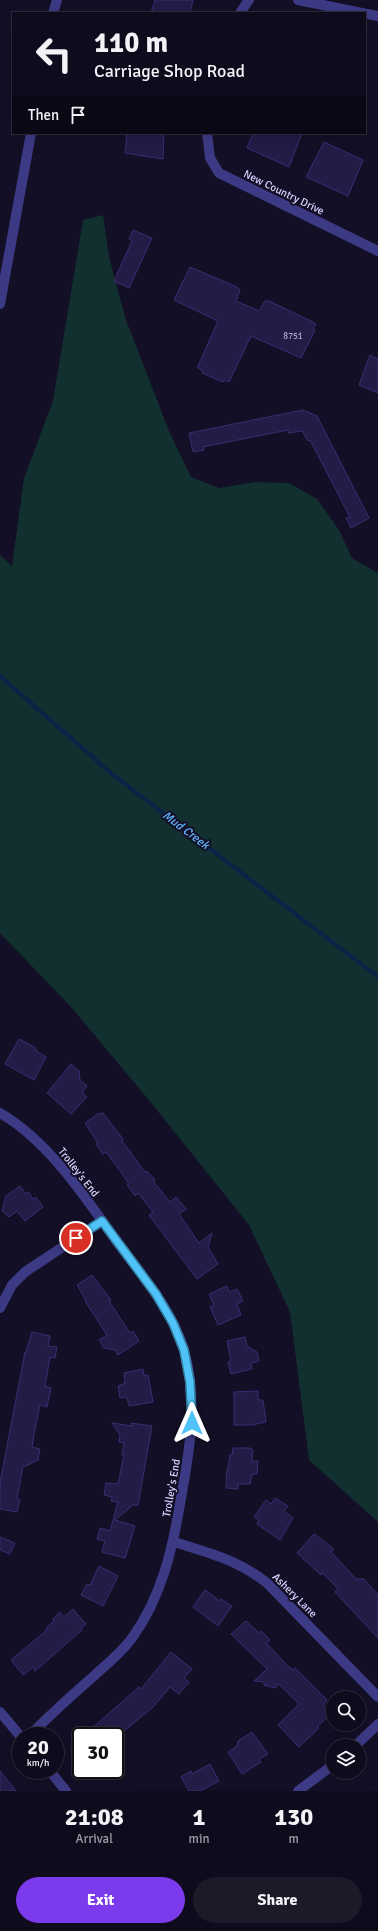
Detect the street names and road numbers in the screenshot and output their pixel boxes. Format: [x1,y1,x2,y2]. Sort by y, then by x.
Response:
street label: New Country Drive [241,167,326,218]
street label: Trolley's End [55,1145,102,1200]
street label: Trolley's End [160,1458,183,1518]
street label: Ashery Lane [270,1570,320,1620]

